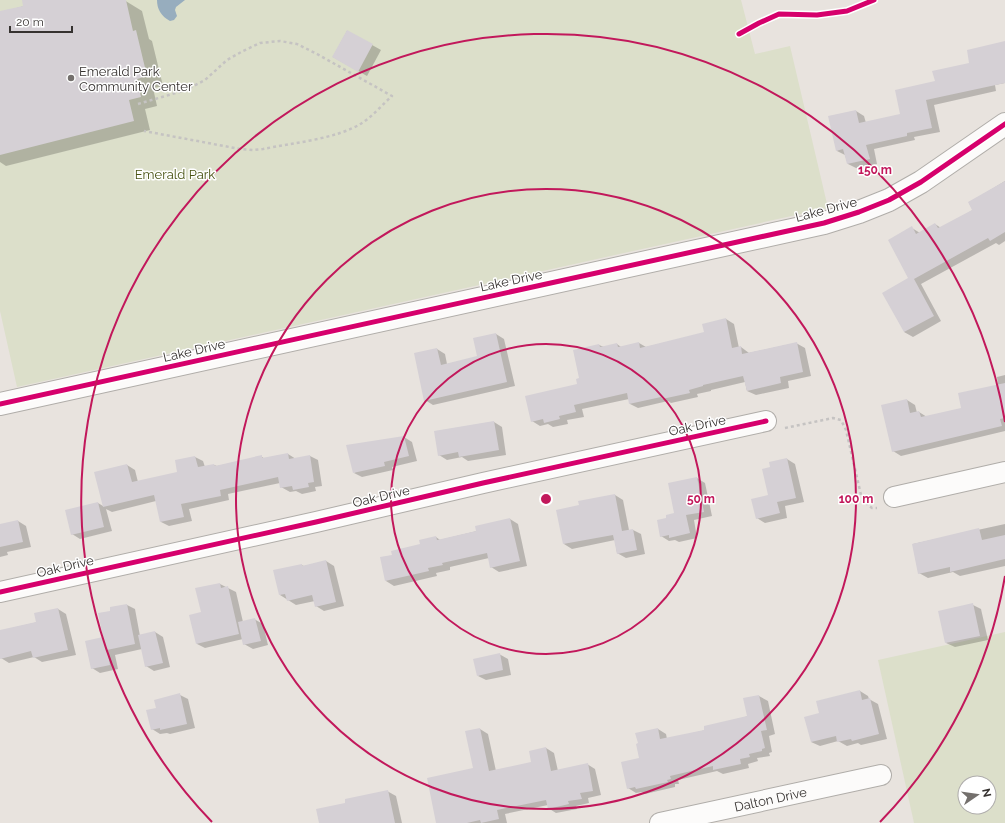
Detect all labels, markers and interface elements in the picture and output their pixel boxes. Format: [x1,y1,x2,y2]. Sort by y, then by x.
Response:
scale bar [10,8,72,34]
text: 20 m [16,15,44,29]
place label: Emerald Park Community Center [79,64,193,94]
marker: Emerald Park Community Center [66,73,76,83]
text: 150 m [858,163,892,177]
park label: Emerald Park [135,167,215,182]
street label: Lake Drive [794,194,859,225]
street label: Lake Drive [479,267,544,294]
street label: Lake Drive [162,336,227,365]
street label: Oak Drive [667,412,727,439]
street label: Oak Drive [351,483,411,510]
centre of rings [539,492,553,506]
text: 50 m [687,492,715,506]
text: 100 m [839,492,873,506]
street label: Oak Drive [35,553,95,580]
north arrow [957,775,997,815]
street label: Dalton Drive [733,784,809,815]
text: N [979,787,994,798]

